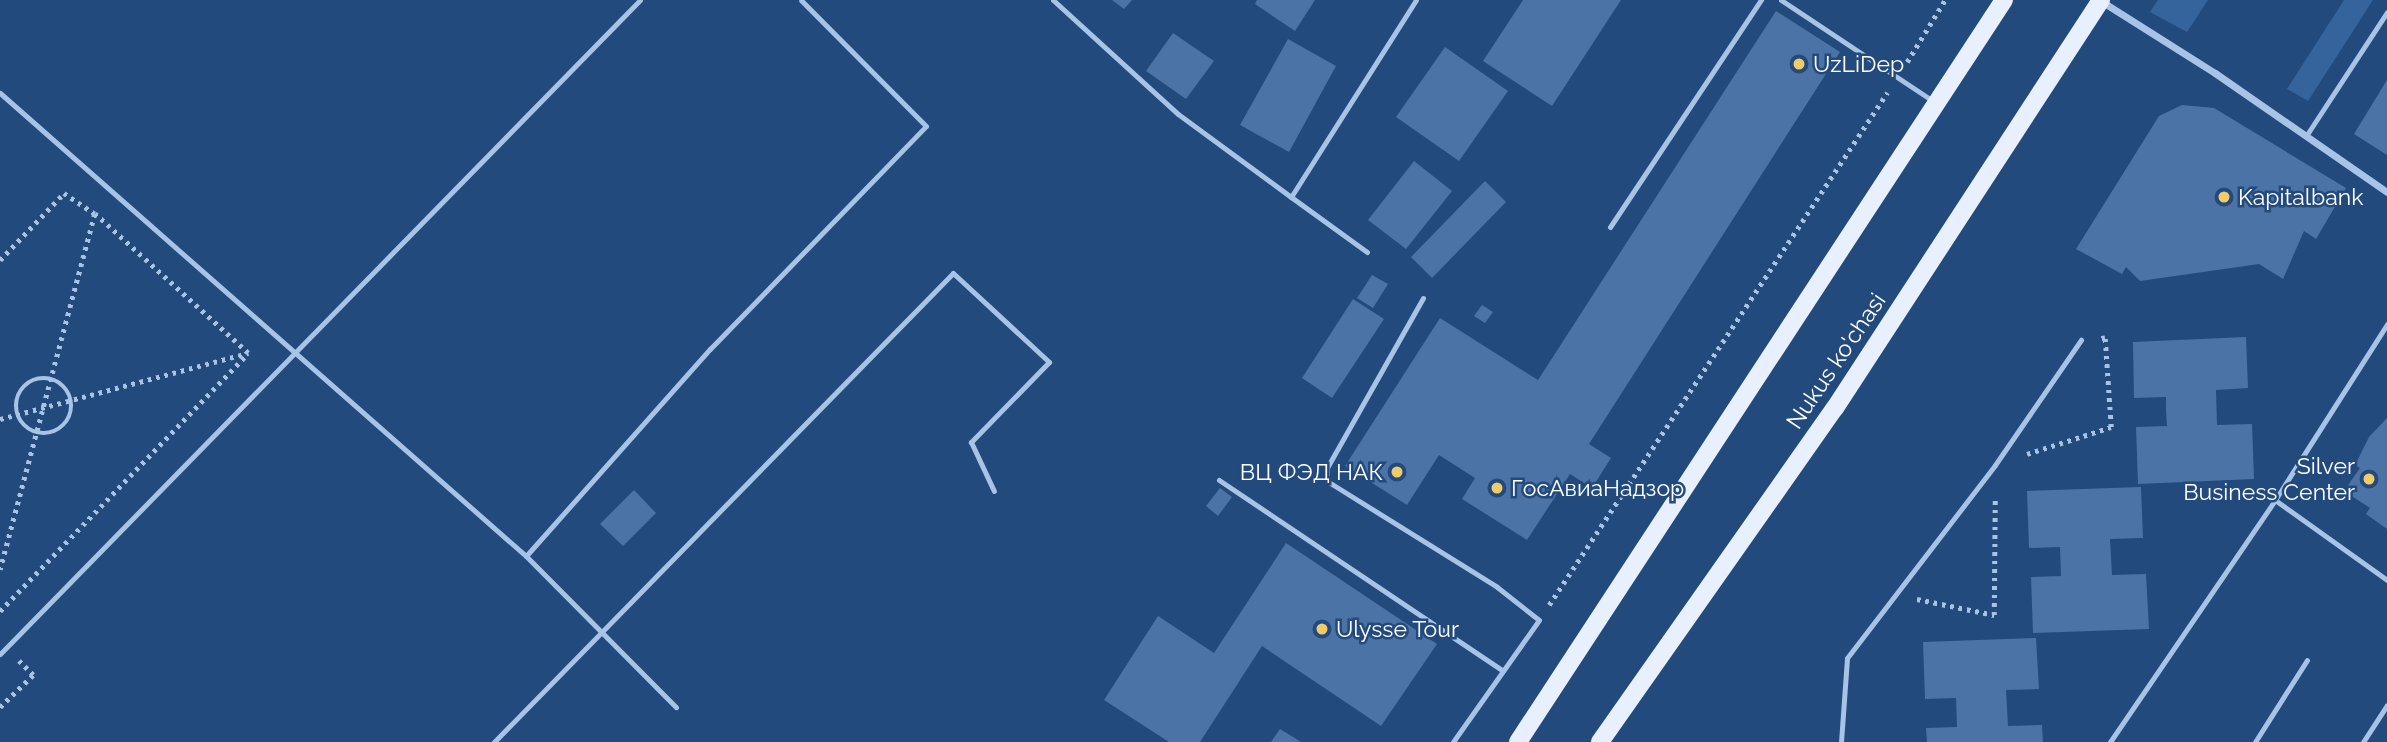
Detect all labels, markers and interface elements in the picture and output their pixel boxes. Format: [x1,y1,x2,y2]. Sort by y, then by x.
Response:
place label: UzLiDep [1813,50,1904,78]
marker: UzLiDep [1791,56,1807,72]
place label: Kapitalbank [2238,183,2363,211]
marker: Kapitalbank [2216,189,2232,205]
street label: Nukus ko'chasi [1781,288,1891,434]
place label: Silver Business Center [2183,452,2355,506]
place label: ВЦ ФЭД НАК [1240,458,1383,486]
marker: ВЦ ФЭД НАК [1389,464,1405,480]
marker: Silver Business Center [2361,471,2377,487]
place label: ГосАвиаНадзор [1511,474,1684,502]
marker: ГосАвиаНадзор [1489,480,1505,496]
place label: Ulysse Tour [1336,615,1460,643]
marker: Ulysse Tour [1314,621,1330,637]

